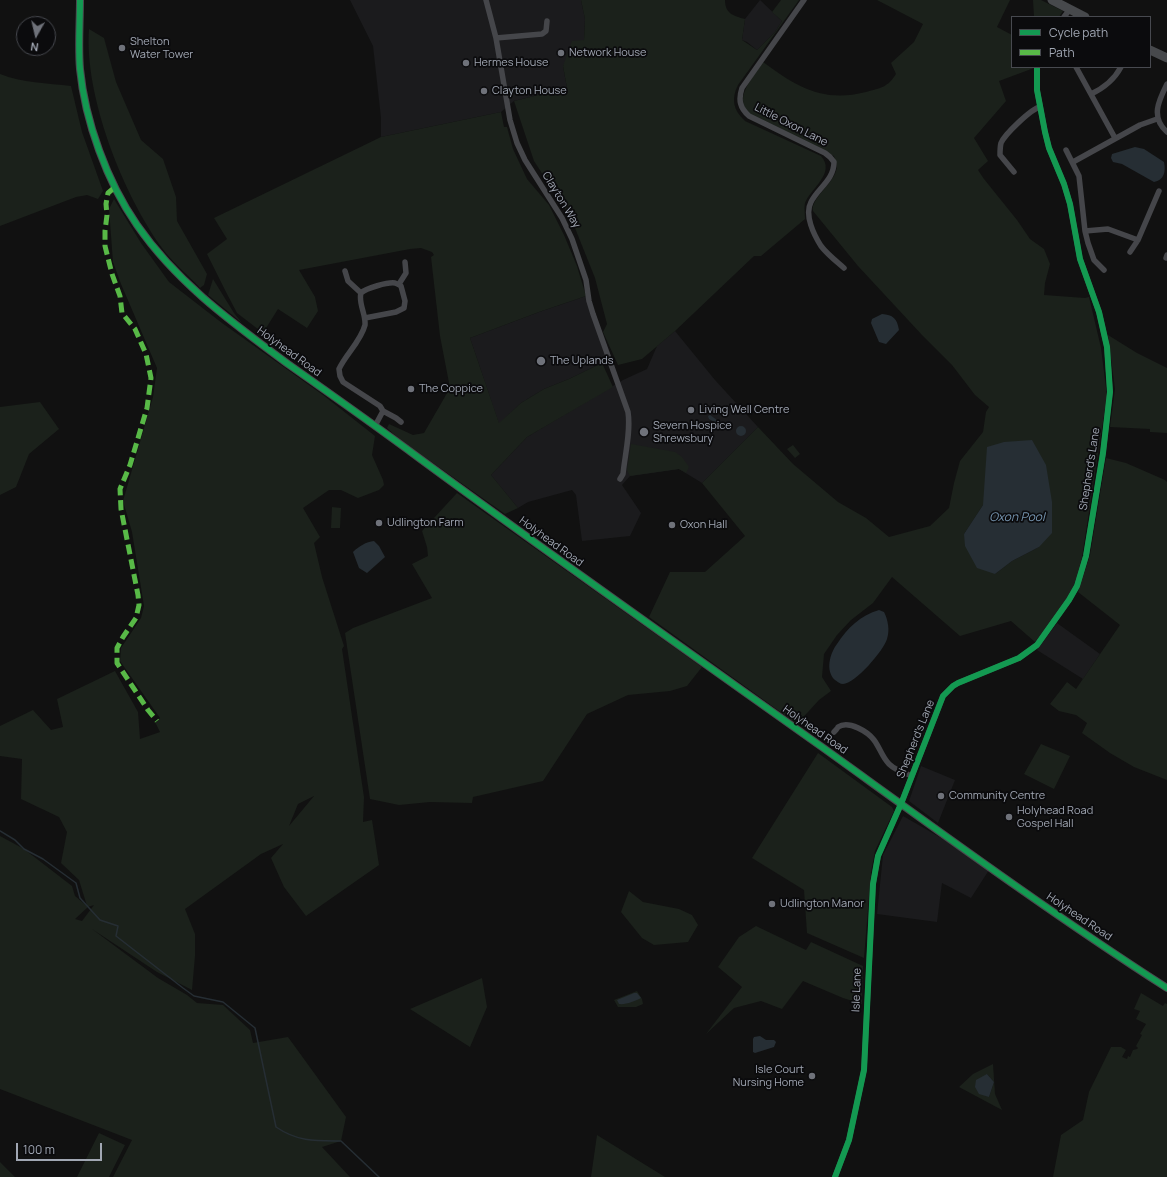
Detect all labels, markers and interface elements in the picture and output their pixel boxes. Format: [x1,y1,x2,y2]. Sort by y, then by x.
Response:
north arrow [16,16,56,56]
legend [1011,16,1151,68]
text: Cycle path [1049,24,1108,41]
place label: Shelton Water Tower [130,35,193,61]
text: N [29,39,39,55]
marker: Shelton Water Tower [117,43,127,53]
text: Path [1049,44,1075,61]
place label: Network House [569,46,646,60]
marker: Network House [556,48,566,58]
place label: Hermes House [474,56,548,70]
marker: Hermes House [461,58,471,68]
place label: Clayton House [492,84,567,98]
marker: Clayton House [479,86,489,96]
street label: Little Oxon Lane [752,101,830,149]
street label: Clayton Way [539,169,583,231]
street label: Holyhead Road [254,324,324,380]
place label: The Uplands [550,354,613,368]
marker: The Uplands [535,355,547,367]
place label: The Coppice [419,382,483,396]
marker: The Coppice [406,384,416,394]
place label: Living Well Centre [699,403,789,417]
marker: Living Well Centre [686,405,696,415]
place label: Severn Hospice Shrewsbury [653,419,732,445]
marker: Severn Hospice Shrewsbury [638,426,650,438]
street label: Shepherd's Lane [1077,427,1103,511]
water label: Oxon Pool [989,511,1045,525]
street label: Holyhead Road [516,514,586,570]
place label: Udlington Farm [387,516,464,530]
marker: Udlington Farm [374,518,384,528]
place label: Oxon Hall [680,518,727,532]
marker: Oxon Hall [667,520,677,530]
street label: Shepherd's Lane [894,698,938,780]
street label: Holyhead Road [780,703,850,757]
place label: Community Centre [949,789,1045,803]
marker: Community Centre [936,791,946,801]
place label: Holyhead Road Gospel Hall [1017,804,1093,830]
marker: Holyhead Road Gospel Hall [1004,812,1014,822]
street label: Holyhead Road [1044,890,1114,944]
place label: Udlington Manor [780,897,864,911]
marker: Udlington Manor [767,899,777,909]
street label: Isle Lane [850,968,864,1012]
place label: Isle Court Nursing Home [733,1063,804,1089]
marker: Isle Court Nursing Home [807,1071,817,1081]
scale bar [18,1135,104,1161]
text: 100 m [23,1141,55,1158]

